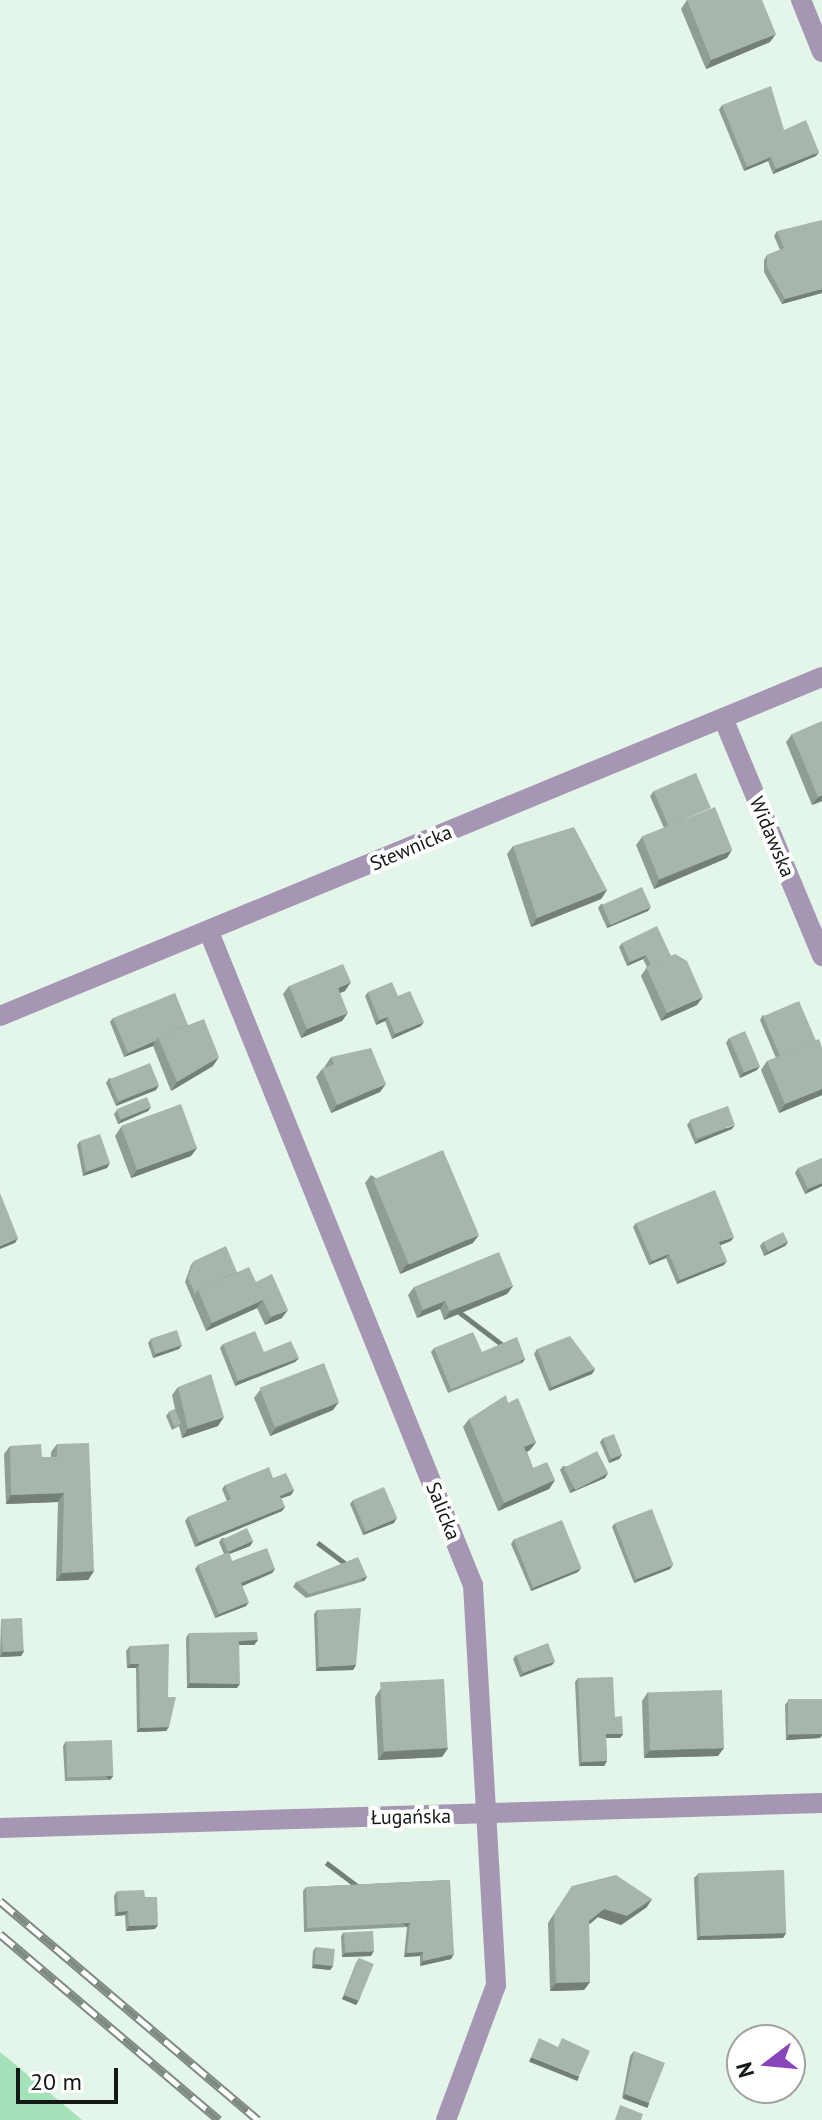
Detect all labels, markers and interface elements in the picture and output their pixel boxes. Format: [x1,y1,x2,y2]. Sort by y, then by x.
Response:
street label: Widawska [744,793,800,881]
street label: Stewnicka [366,820,456,876]
street label: Salicka [421,1479,465,1543]
street label: Ługańska [371,1804,451,1830]
north arrow [726,2024,806,2104]
scale bar [20,2052,122,2102]
text: N [729,2059,760,2081]
text: 20 m [30,2066,82,2097]

